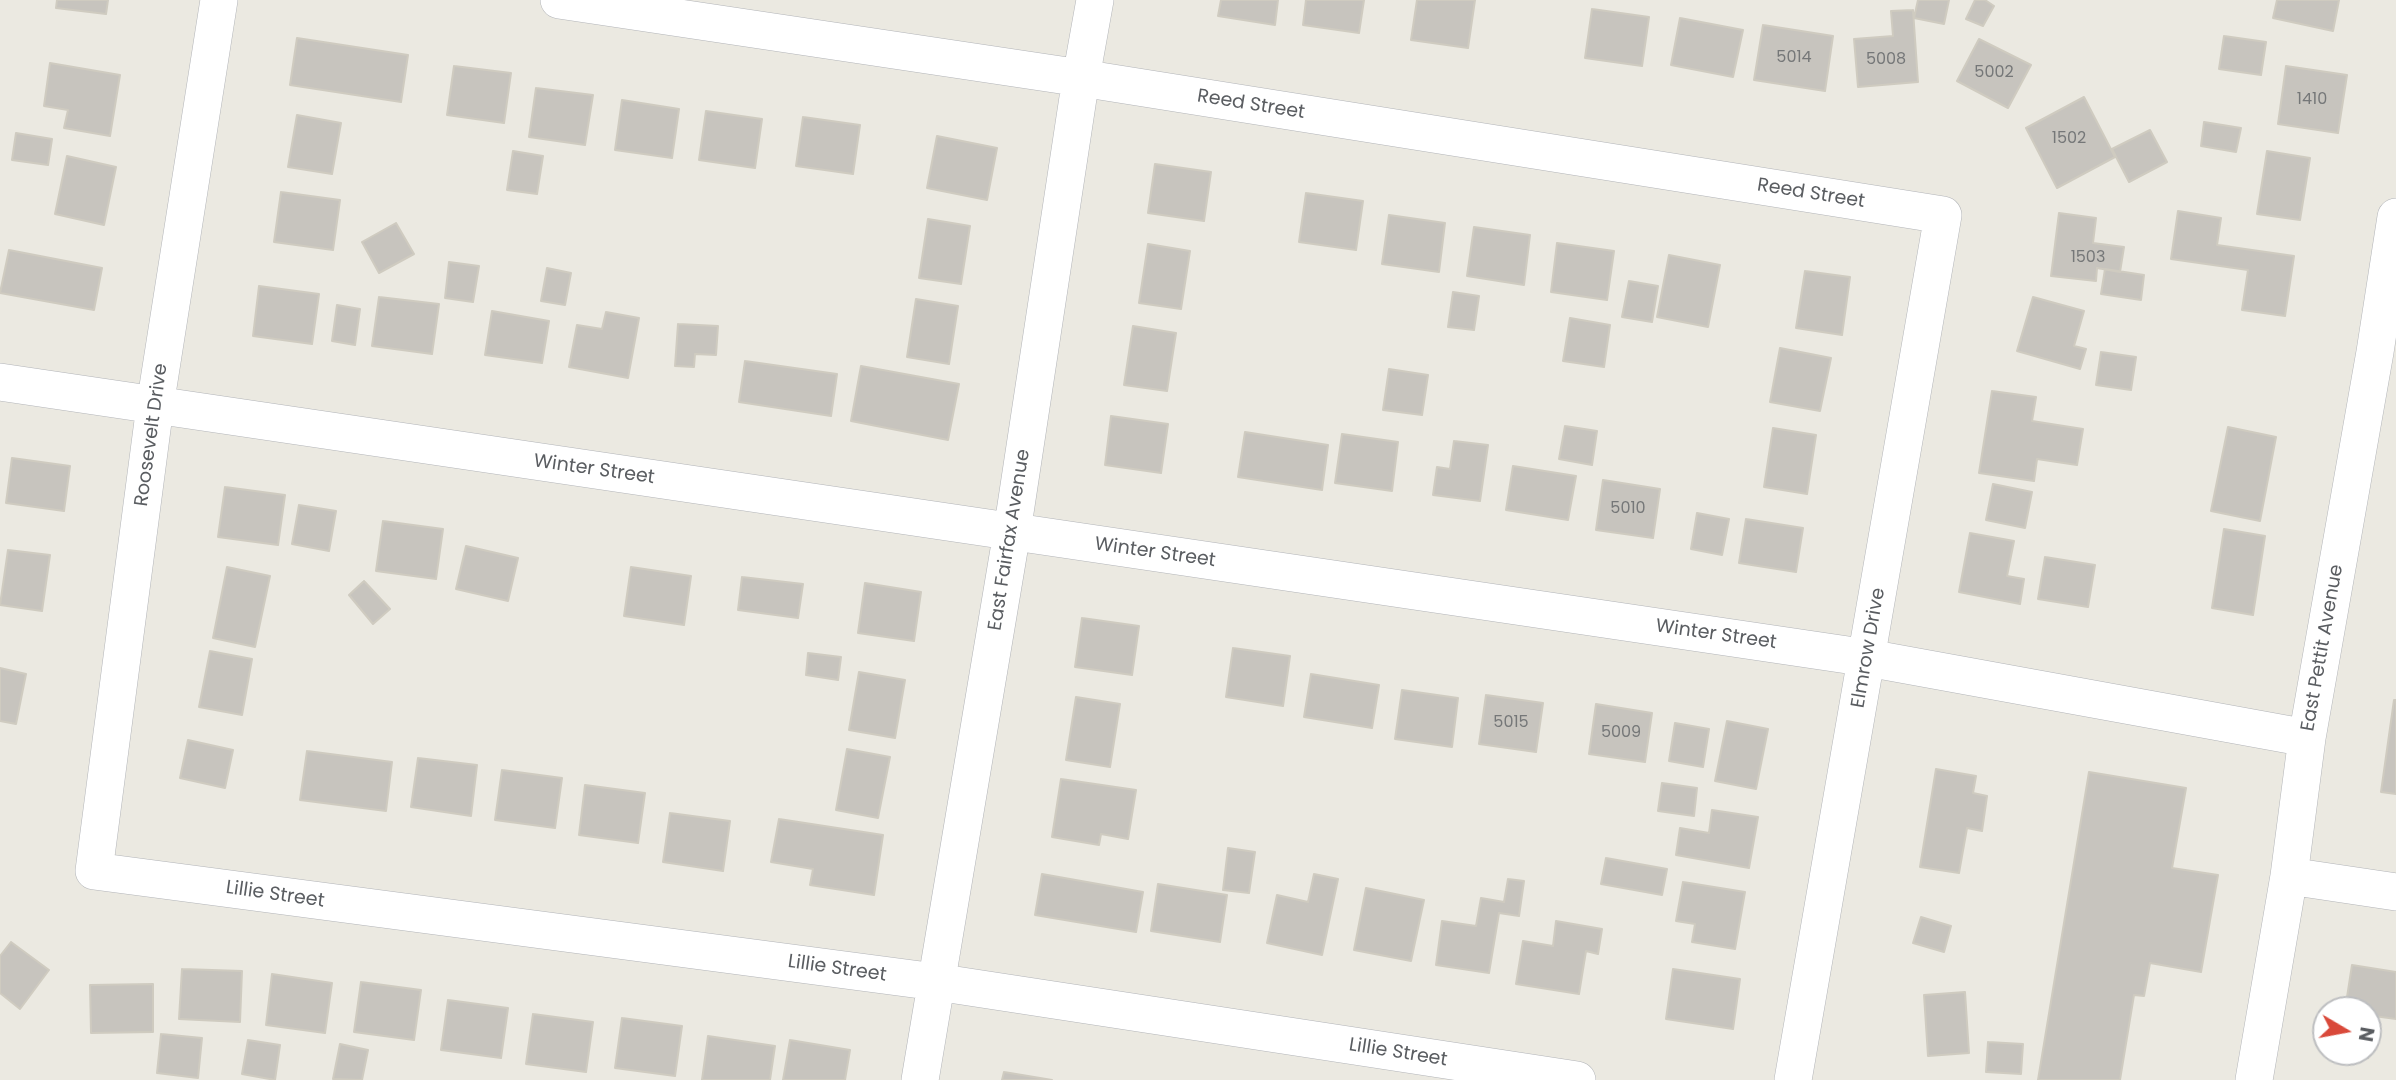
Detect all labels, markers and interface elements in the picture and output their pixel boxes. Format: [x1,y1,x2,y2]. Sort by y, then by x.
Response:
house number: 5014 [1776,48,1812,68]
house number: 5008 [1866,50,1906,70]
house number: 5002 [1974,63,2014,83]
street label: Reed Street [1196,85,1306,125]
house number: 1410 [2297,90,2327,110]
house number: 1502 [2052,129,2086,149]
street label: Reed Street [1756,174,1866,214]
house number: 1503 [2071,248,2105,268]
street label: Roosevelt Drive [131,362,173,508]
street label: East Fairfax Avenue [984,448,1036,632]
street label: Winter Street [532,450,656,490]
house number: 5010 [1610,499,1646,519]
street label: Winter Street [1093,533,1217,573]
street label: East Pettit Avenue [2297,563,2349,733]
street label: Elmrow Drive [1847,586,1891,710]
street label: Winter Street [1654,615,1778,655]
house number: 5015 [1493,713,1529,733]
house number: 5009 [1601,723,1641,743]
street label: Lillie Street [224,877,326,913]
street label: Lillie Street [786,951,888,987]
north arrow [2312,996,2382,1066]
text: N [2352,1025,2381,1044]
street label: Lillie Street [1347,1034,1449,1072]

